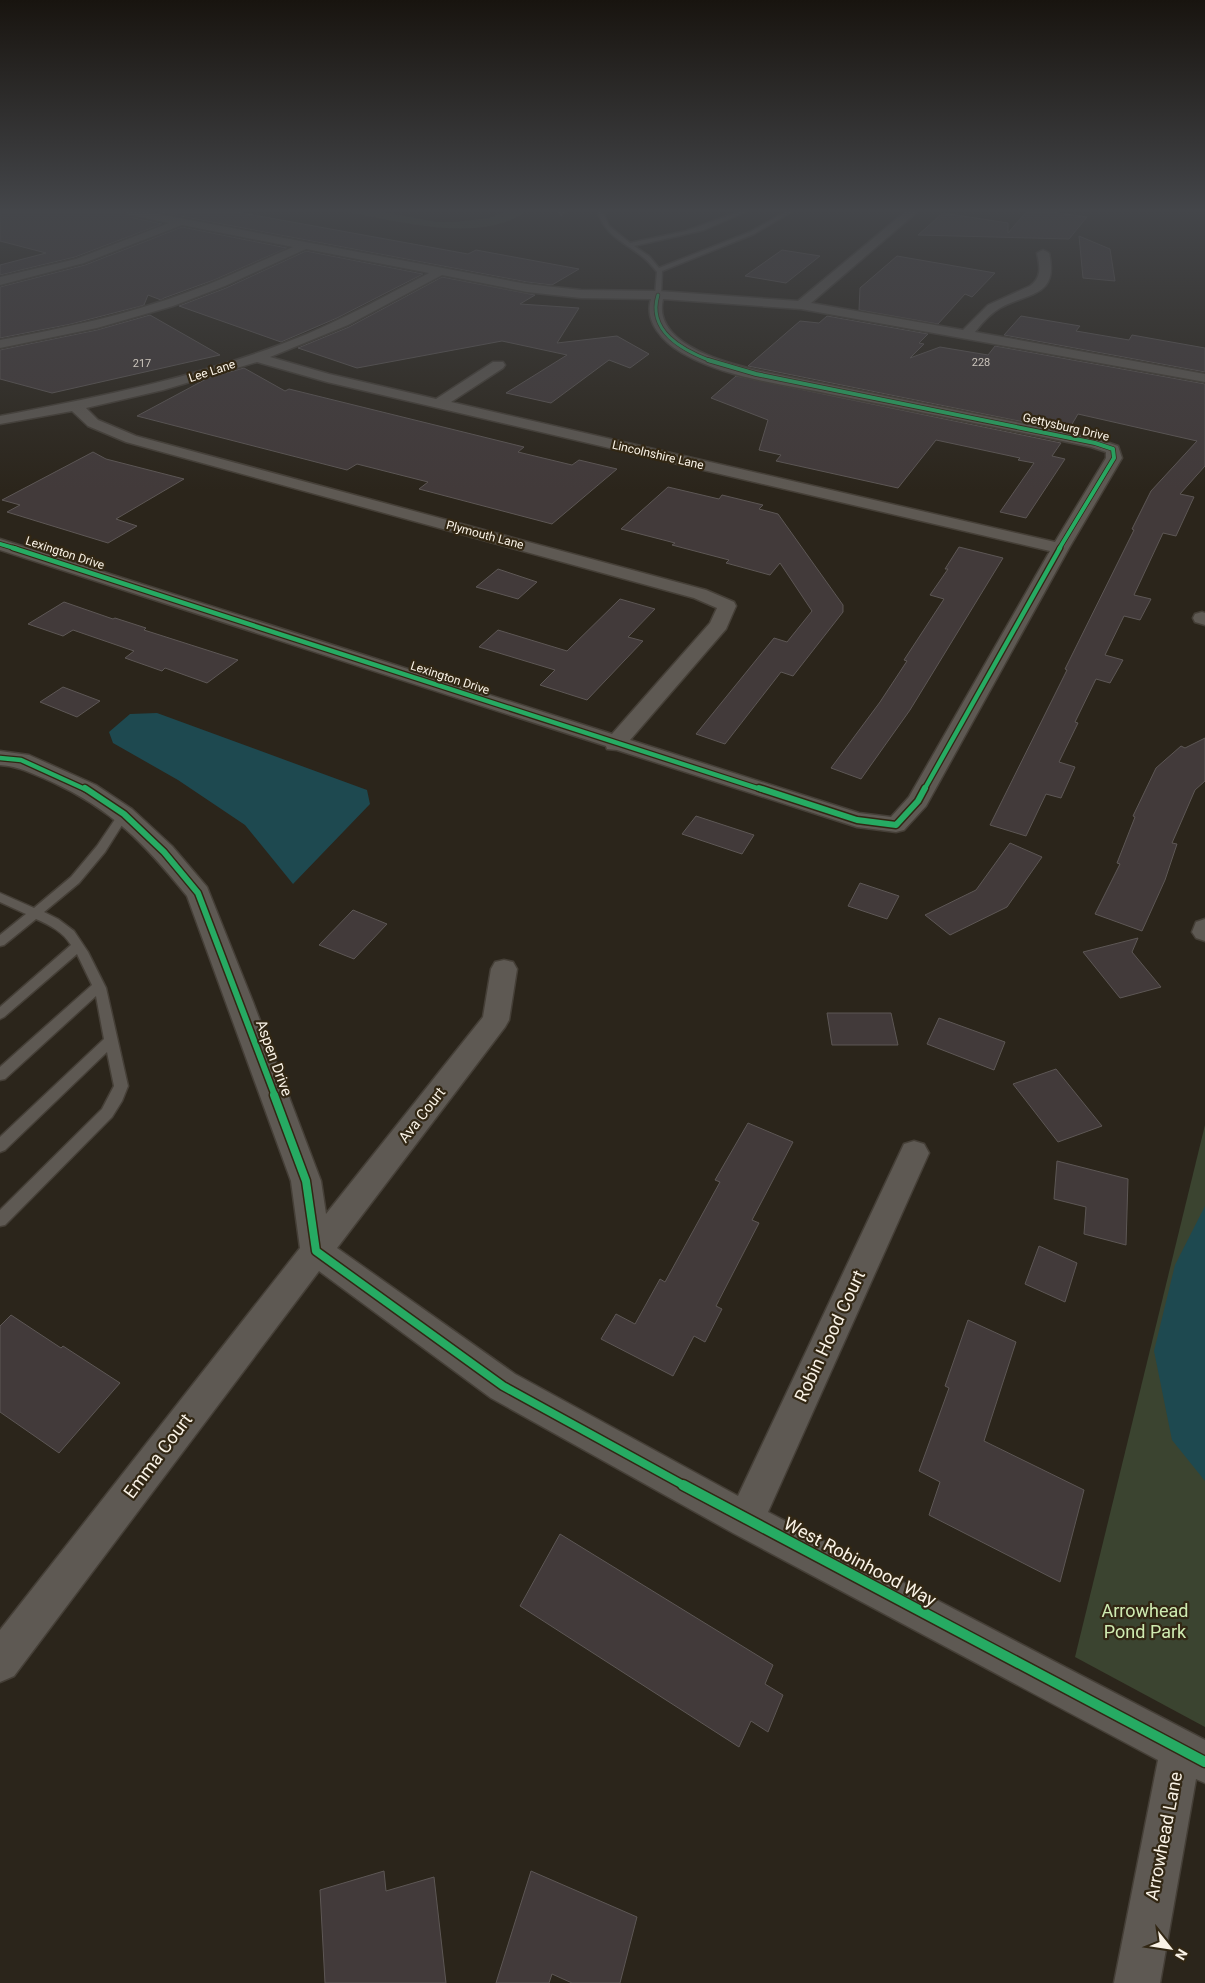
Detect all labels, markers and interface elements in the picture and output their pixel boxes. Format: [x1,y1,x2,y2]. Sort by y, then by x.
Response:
house number: 228 [972,356,990,369]
house number: 217 [133,357,151,370]
street label: Lee Lane [187,357,237,385]
street label: Gettysburg Drive [1021,410,1111,444]
street label: Lincolnshire Lane [611,438,705,472]
street label: Plymouth Lane [445,518,525,552]
street label: Lexington Drive [24,534,106,572]
street label: Lexington Drive [409,659,491,697]
street label: Aspen Drive [252,1018,296,1099]
street label: Ava Court [395,1084,449,1146]
street label: Robin Hood Court [790,1267,869,1405]
street label: Emma Court [119,1409,196,1502]
street label: West Robinhood Way [780,1512,940,1611]
park label: Arrowhead Pond Park [1102,1600,1188,1642]
street label: Arrowhead Lane [1141,1770,1186,1902]
north arrow [1145,1923,1195,1973]
text: N [1172,1946,1191,1963]

